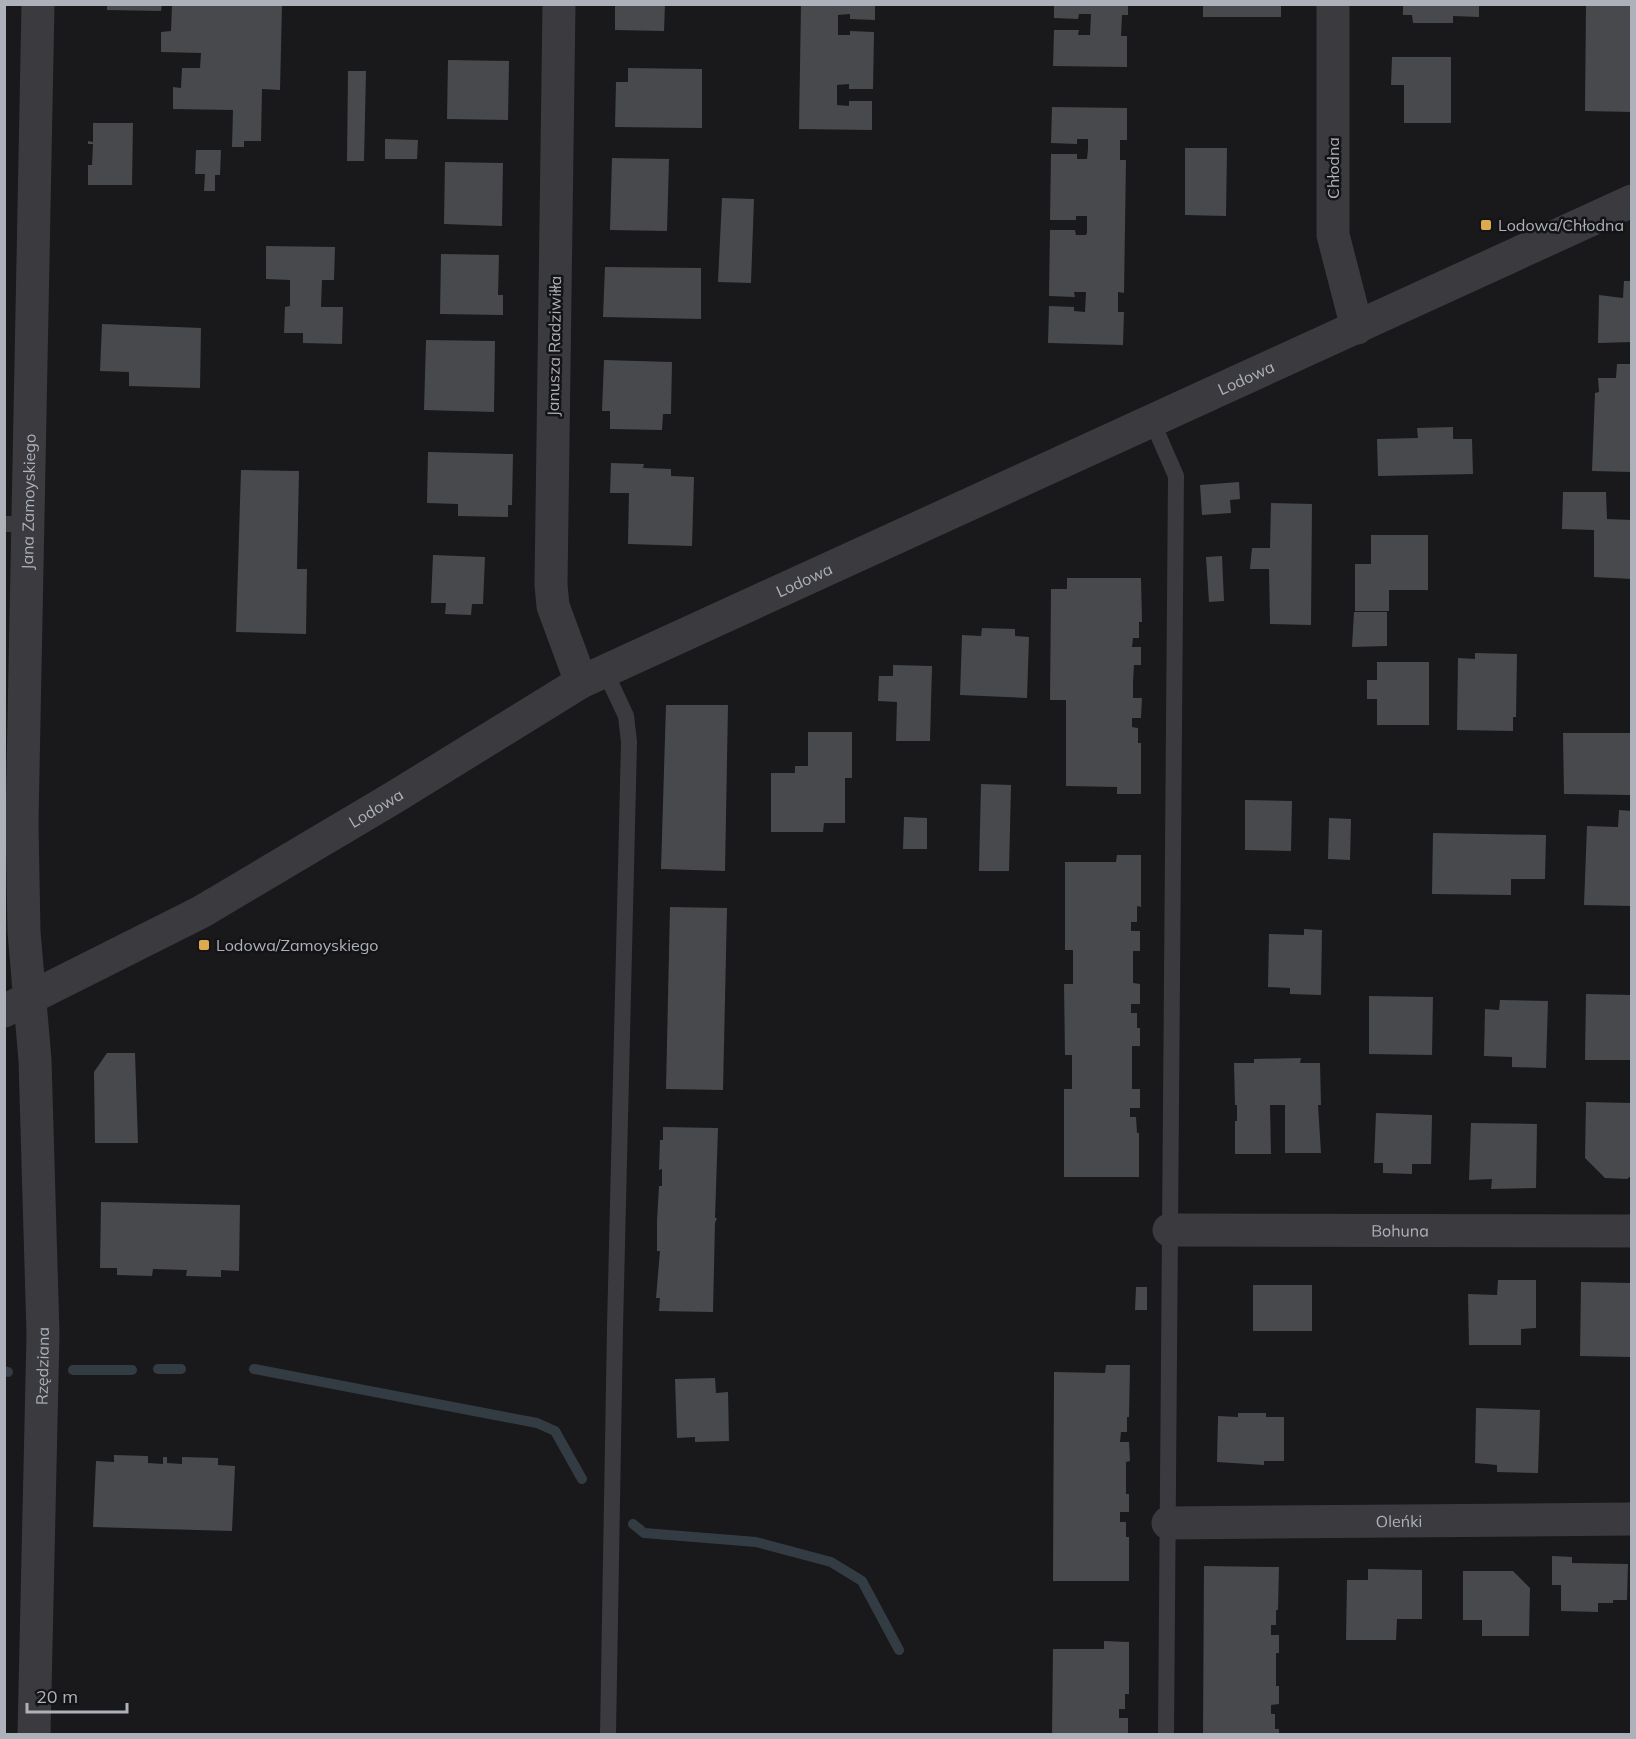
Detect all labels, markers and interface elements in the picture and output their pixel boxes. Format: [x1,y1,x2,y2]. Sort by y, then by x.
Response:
street label: Chłodna [1323,137,1343,199]
place label: Lodowa/Chłodna [1498,215,1624,235]
marker: Lodowa/Chłodna [1479,218,1493,232]
street label: Janusza Radziwiłła [543,276,565,416]
street label: Lodowa [1215,356,1277,399]
street label: Jana Zamoyskiego [17,434,40,570]
street label: Lodowa [773,558,835,601]
street label: Lodowa [345,784,407,832]
place label: Lodowa/Zamoyskiego [216,935,378,955]
marker: Lodowa/Zamoyskiego [197,938,211,952]
street label: Bohuna [1371,1220,1429,1241]
street label: Rzędziana [31,1327,53,1405]
street label: Oleńki [1376,1511,1422,1531]
scale bar [27,1676,128,1714]
text: 20 m [36,1685,78,1708]

